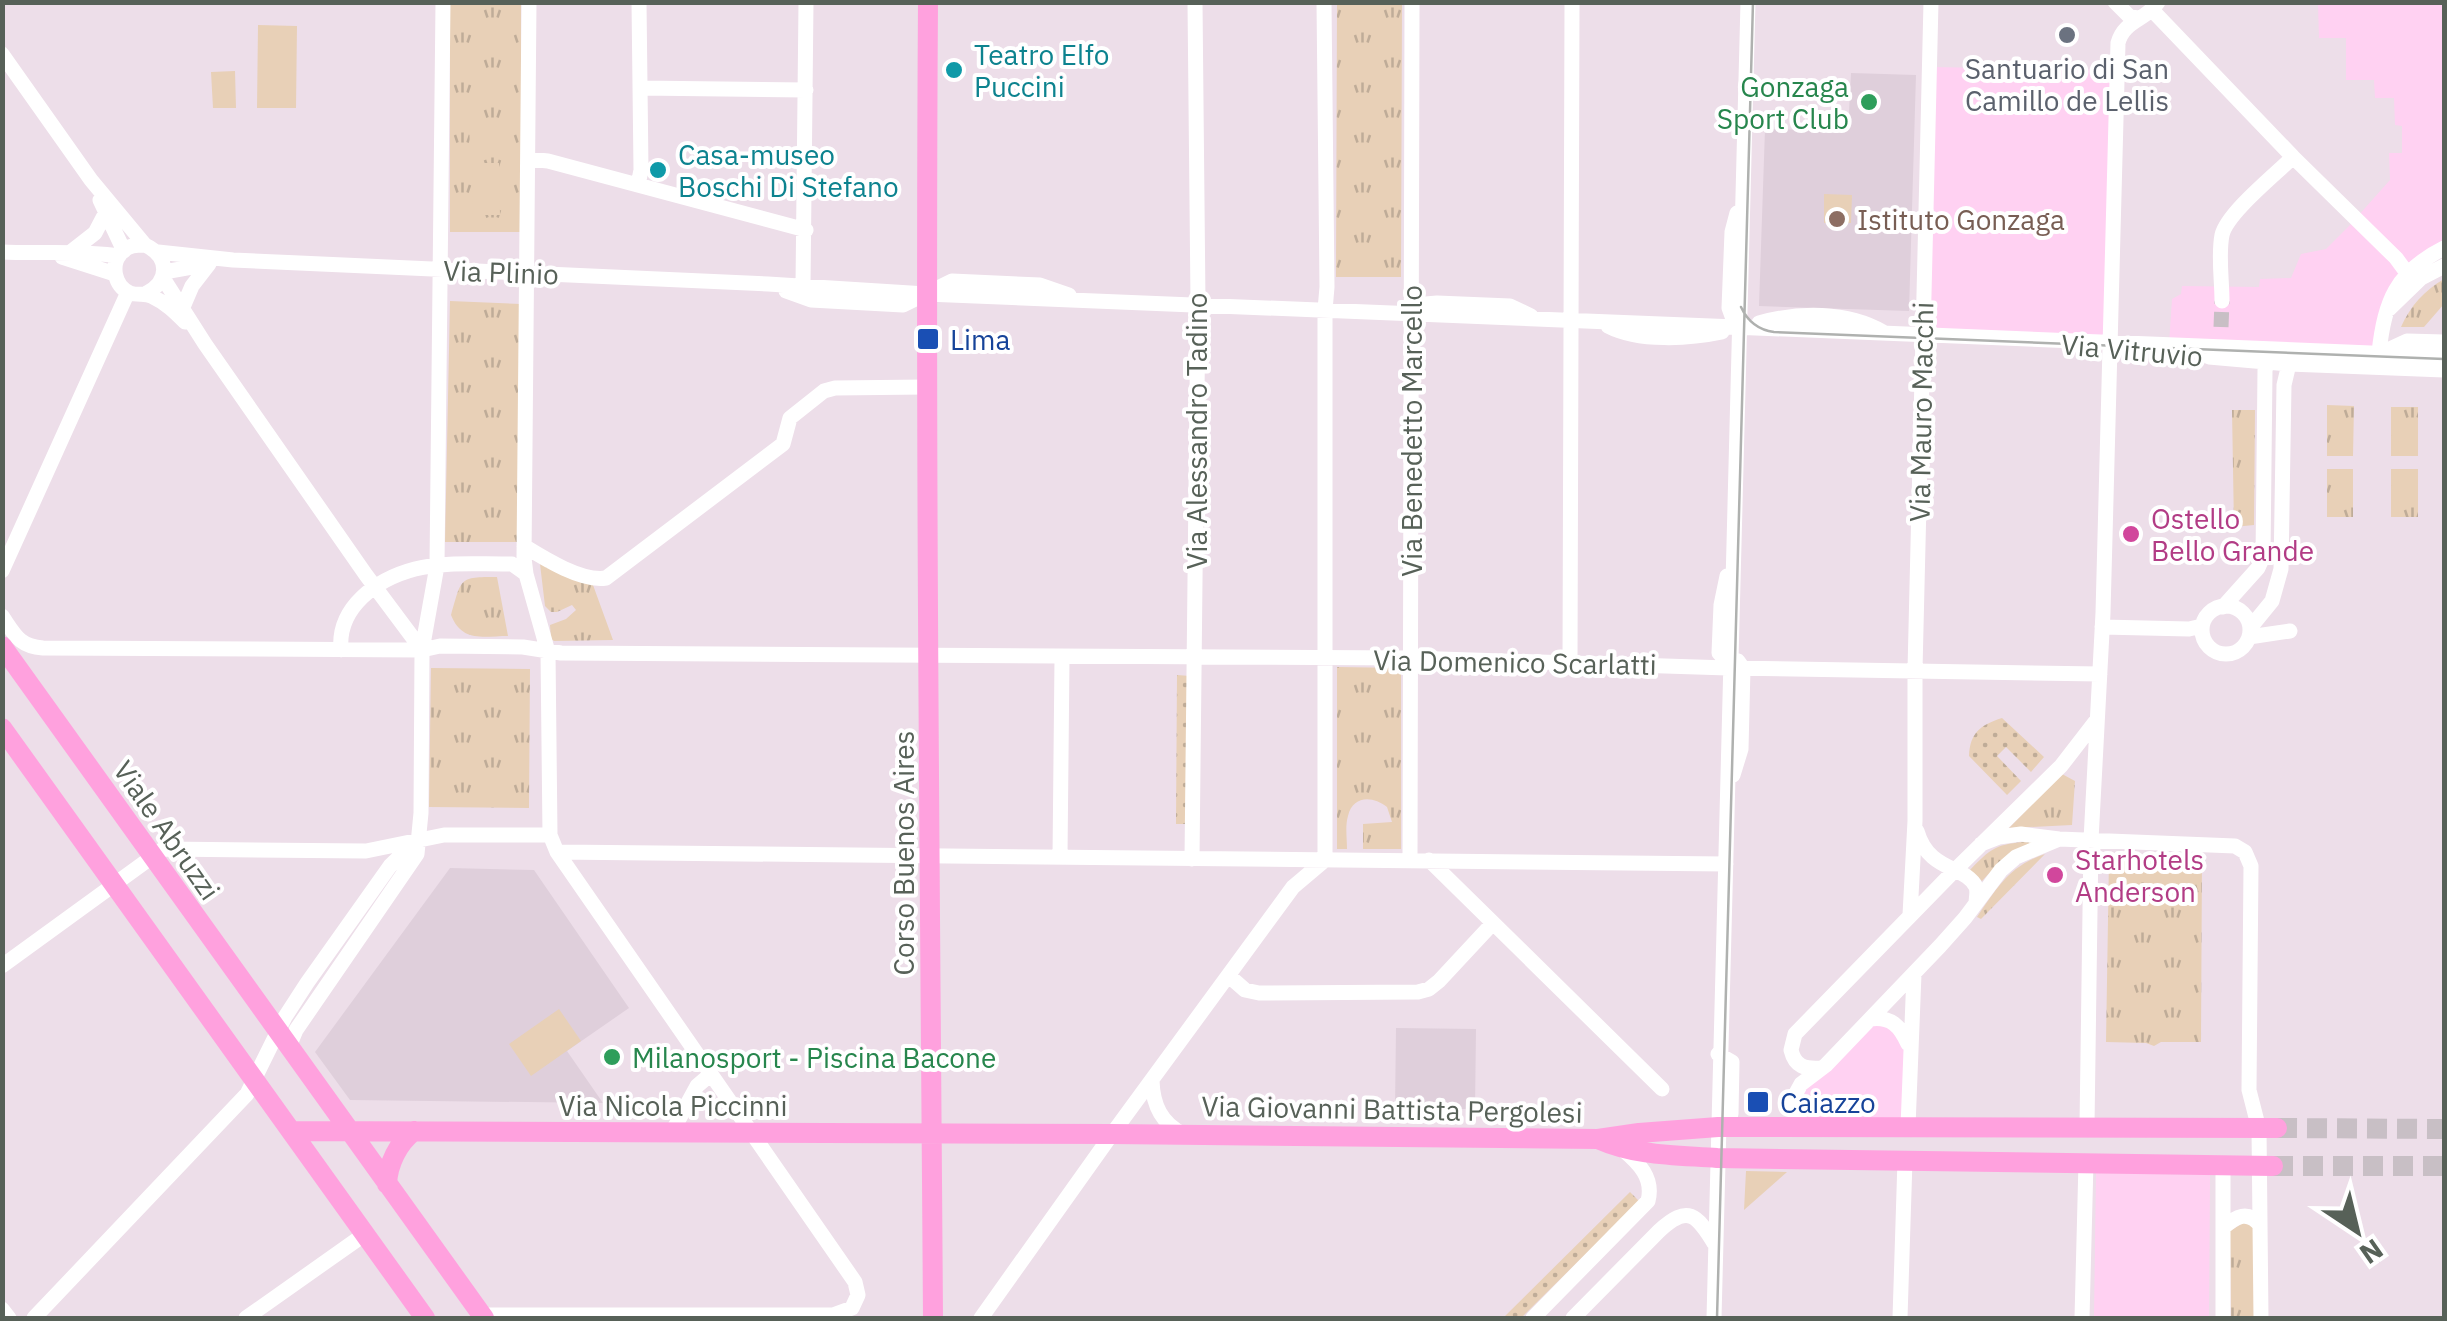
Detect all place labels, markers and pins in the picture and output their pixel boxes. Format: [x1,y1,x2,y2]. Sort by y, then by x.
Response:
marker: Santuario di San Camillo de Lellis [2056,24,2078,46]
place label: Teatro Elfo Puccini [974,36,1109,105]
place label: Santuario di San Camillo de Lellis [1965,50,2169,119]
marker: Teatro Elfo Puccini [943,59,965,81]
place label: Gonzaga Sport Club [1717,68,1849,137]
marker: Gonzaga Sport Club [1858,91,1880,113]
place label: Casa-museo Boschi Di Stefano [678,136,899,205]
marker: Casa-museo Boschi Di Stefano [647,159,669,181]
place label: Istituto Gonzaga [1857,201,2065,238]
marker: Istituto Gonzaga [1826,208,1848,230]
place label: Lima [950,321,1010,358]
marker: Lima [915,326,941,352]
place label: Ostello Bello Grande [2151,500,2314,569]
marker: Ostello Bello Grande [2120,523,2142,545]
place label: Starhotels Anderson [2075,841,2204,910]
marker: Starhotels Anderson [2044,864,2066,886]
place label: Milanosport - Piscina Bacone [632,1039,996,1076]
marker: Milanosport - Piscina Bacone [601,1046,623,1068]
place label: Caiazzo [1780,1084,1876,1121]
marker: Caiazzo [1745,1089,1771,1115]

